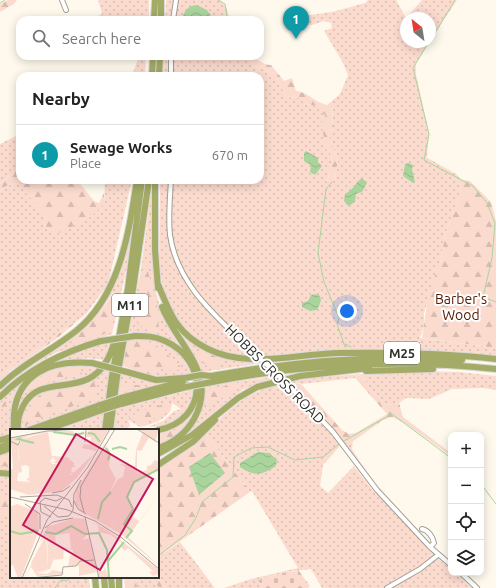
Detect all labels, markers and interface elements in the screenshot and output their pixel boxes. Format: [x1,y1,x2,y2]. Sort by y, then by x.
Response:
pin: 1 [283,6,309,39]
north arrow [400,12,436,48]
search box [16,16,264,60]
icon: search [30,27,52,49]
text: Search here [62,30,141,47]
text: Nearby [32,89,90,108]
text: Sewage Works [70,139,172,156]
text: 1 [41,148,49,162]
text: 670 m [212,148,248,162]
text: Place [70,156,101,170]
park label: Barber's Wood [435,291,487,323]
road number: M11 [112,294,148,316]
your location [337,301,357,321]
street label: HOBBS CROSS ROAD [222,321,328,427]
road number: M25 [384,342,420,364]
inset map [10,429,159,578]
map controls [448,432,484,576]
button: + [448,432,484,468]
button: − [448,468,484,504]
button: locate [448,504,484,540]
button: layers [448,540,484,576]

